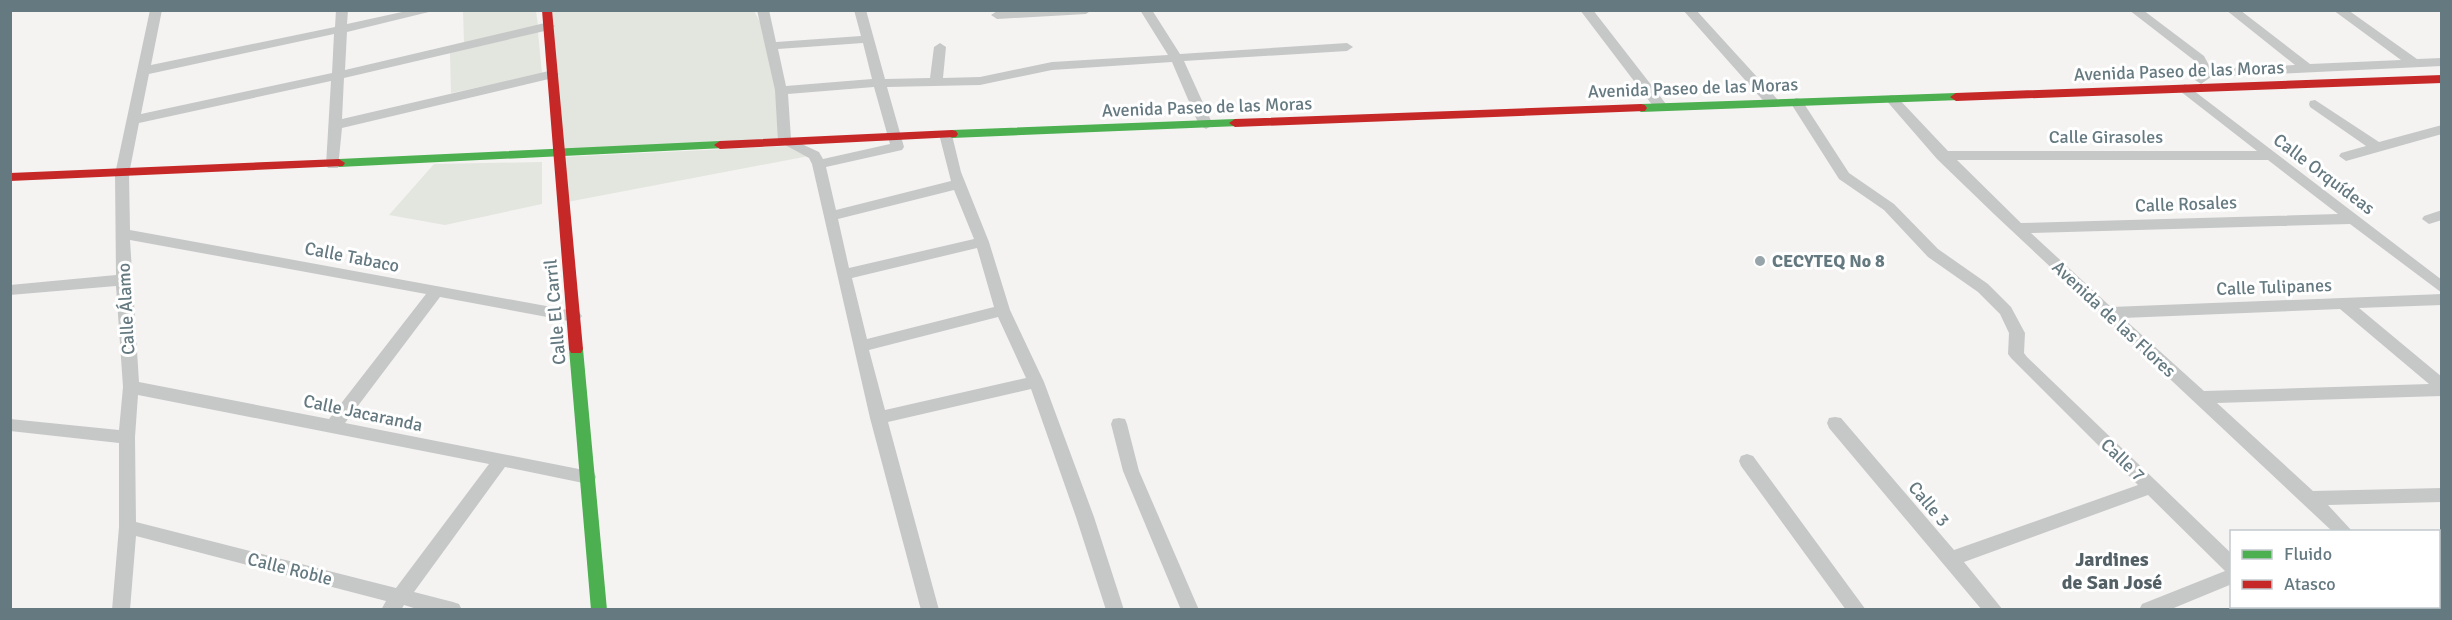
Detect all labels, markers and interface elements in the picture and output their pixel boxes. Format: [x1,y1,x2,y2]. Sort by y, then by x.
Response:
street label: Avenida Paseo de las Moras [2074,56,2285,86]
street label: Avenida Paseo de las Moras [1588,73,1799,103]
street label: Avenida Paseo de las Moras [1102,92,1313,122]
street label: Calle Girasoles [2049,126,2163,148]
street label: Calle Orquídeas [2269,129,2379,219]
street label: Calle Rosales [2135,191,2237,217]
street label: Calle Tabaco [303,237,401,277]
place label: CECYTEQ No 8 [1772,250,1885,272]
marker: CECYTEQ No 8 [1753,254,1767,268]
street label: Avenida de las Flores [2048,256,2180,382]
street label: Calle El Carril [539,258,571,366]
street label: Calle Álamo [113,262,139,356]
street label: Calle Tulipanes [2216,274,2332,300]
street label: Calle Jacaranda [301,390,425,436]
street label: Calle 7 [2096,434,2150,486]
street label: Calle 3 [1904,477,1954,531]
legend [2230,530,2440,608]
text: Fluido [2284,543,2332,565]
district label: Jardines de San José [2062,547,2162,595]
street label: Calle Roble [245,548,335,590]
text: Atasco [2284,573,2336,595]

